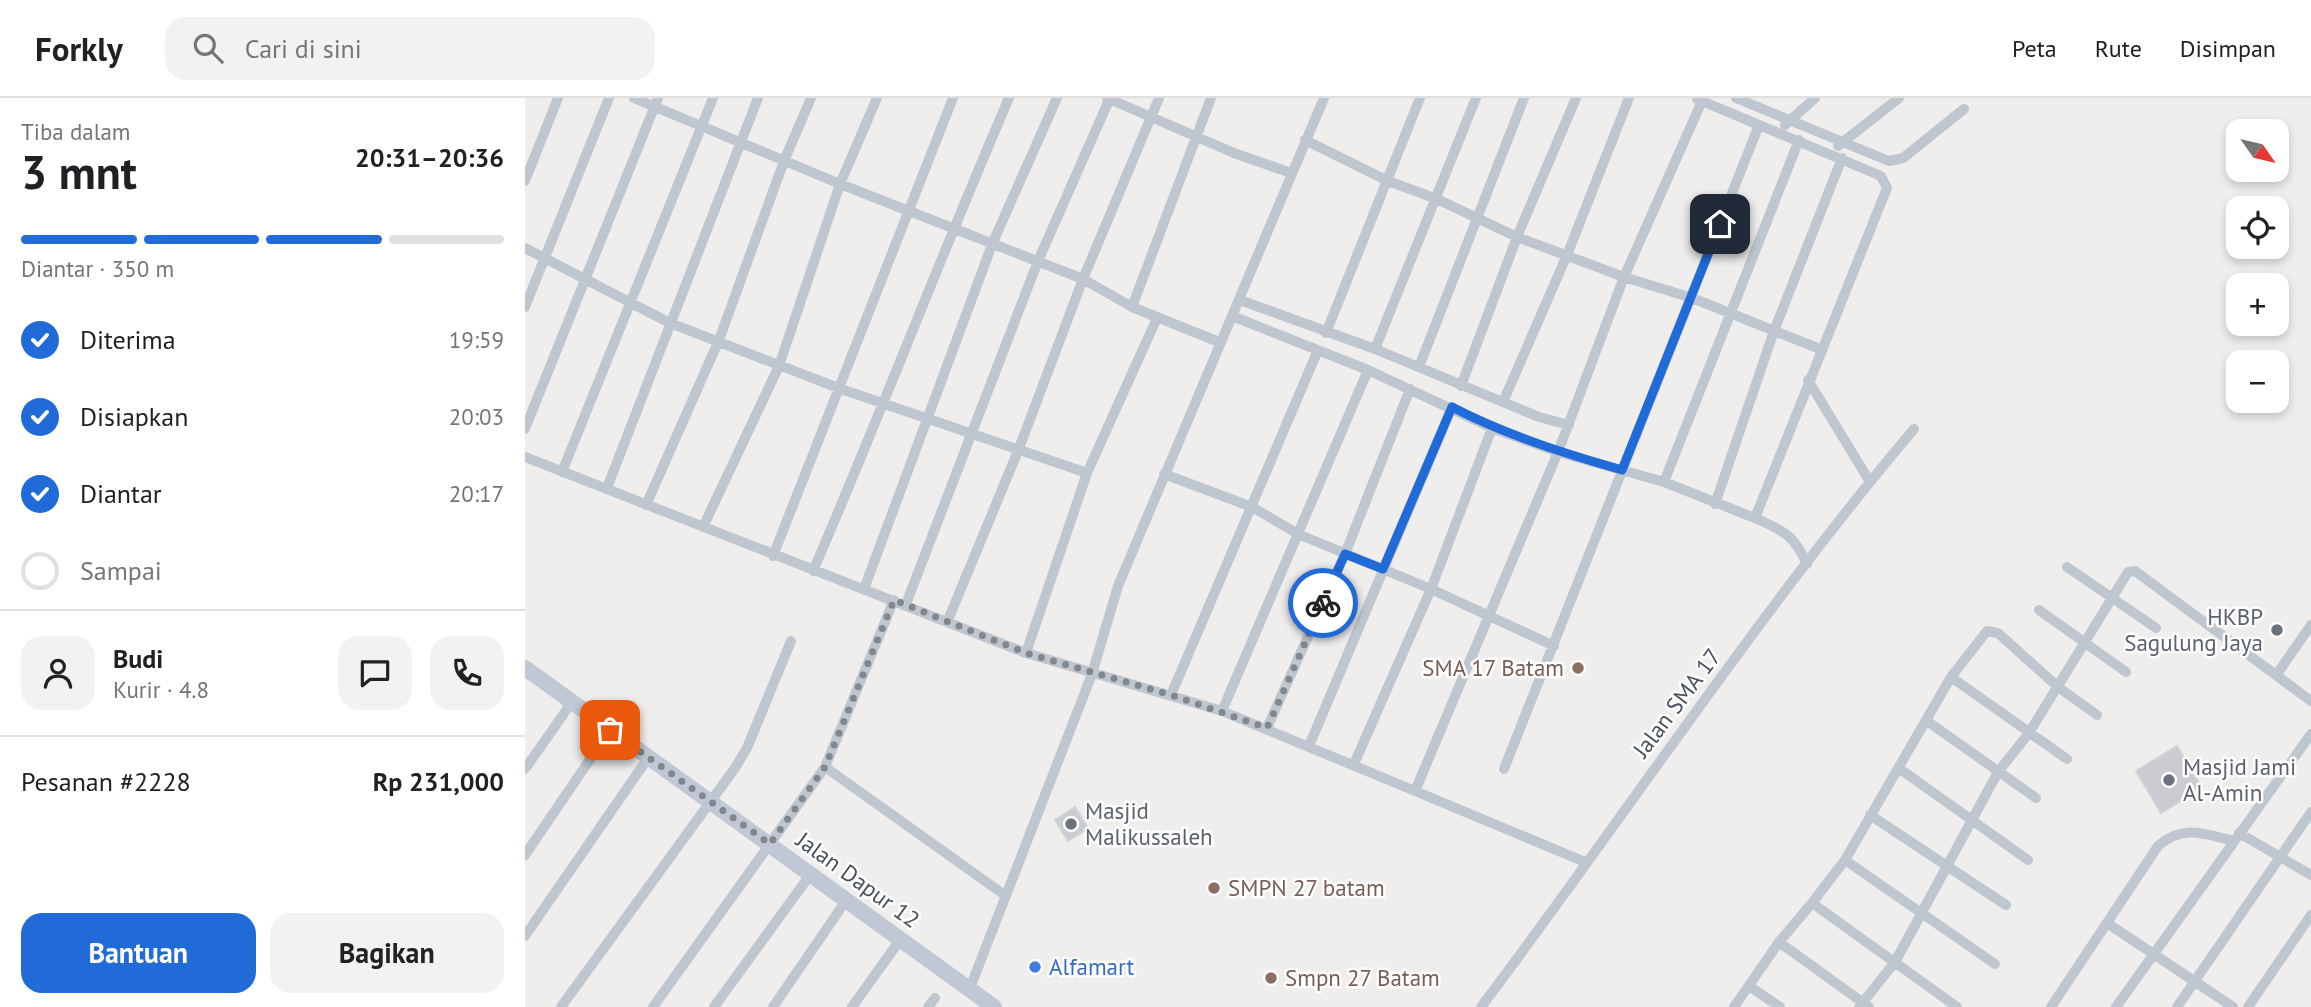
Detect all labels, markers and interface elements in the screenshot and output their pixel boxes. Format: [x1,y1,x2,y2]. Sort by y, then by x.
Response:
search box [165,17,655,80]
text: Forkly [35,27,123,70]
icon: search [189,29,227,67]
text: Cari di sini [245,32,362,65]
text: Peta [2012,33,2057,64]
text: Rute [2095,33,2142,64]
text: Disimpan [2180,33,2276,64]
text: Tiba dalam [21,117,130,146]
north arrow [2226,119,2289,182]
map controls [2226,119,2289,413]
text: 20:31–20:36 [355,141,504,174]
text: 3 mnt [21,142,137,202]
pin [1690,194,1750,254]
button: locate [2226,196,2289,259]
icon: home [1701,205,1739,243]
text: Diantar · 350 m [21,254,174,283]
button: + [2226,273,2289,336]
icon: check [21,321,59,359]
text: Diterima [80,323,176,356]
text: 19:59 [449,325,504,354]
button: − [2226,350,2289,413]
icon: check [21,398,59,436]
text: Disiapkan [80,400,188,433]
text: 20:03 [449,402,504,431]
icon: check [21,475,59,513]
text: Diantar [80,477,162,510]
text: 20:17 [449,479,504,508]
text: Sampai [80,554,162,587]
courier [1288,568,1358,638]
icon: bike [1304,584,1342,622]
place label: HKBP Sagulung Jaya [2124,602,2263,657]
marker: HKBP Sagulung Jaya [2269,622,2285,638]
button: person [21,636,95,710]
button: chat [338,636,412,710]
button: phone [430,636,504,710]
text: Budi [113,642,163,675]
street label: Jalan SMA 17 [1626,642,1727,764]
place label: SMA 17 Batam [1422,653,1564,682]
marker: SMA 17 Batam [1570,660,1586,676]
text: Kurir · 4.8 [113,675,209,704]
pin [580,700,640,760]
icon: bag [591,711,629,749]
place label: Masjid Jami Al-Amin [2183,752,2296,807]
text: Pesanan #2228 [21,765,191,798]
text: Rp 231,000 [373,765,504,798]
marker: Masjid Jami Al-Amin [2161,772,2177,788]
place label: Masjid Malikussaleh [1085,796,1213,851]
marker: Masjid Malikussaleh [1063,816,1079,832]
street label: Jalan Dapur 12 [790,825,926,934]
place label: SMPN 27 batam [1228,873,1385,902]
marker: SMPN 27 batam [1206,880,1222,896]
button: Bantuan [21,913,256,993]
button: Bagikan [270,913,504,993]
place label: Alfamart [1049,952,1135,981]
marker: Alfamart [1027,959,1043,975]
place label: Smpn 27 Batam [1285,963,1440,992]
marker: Smpn 27 Batam [1263,970,1279,986]

